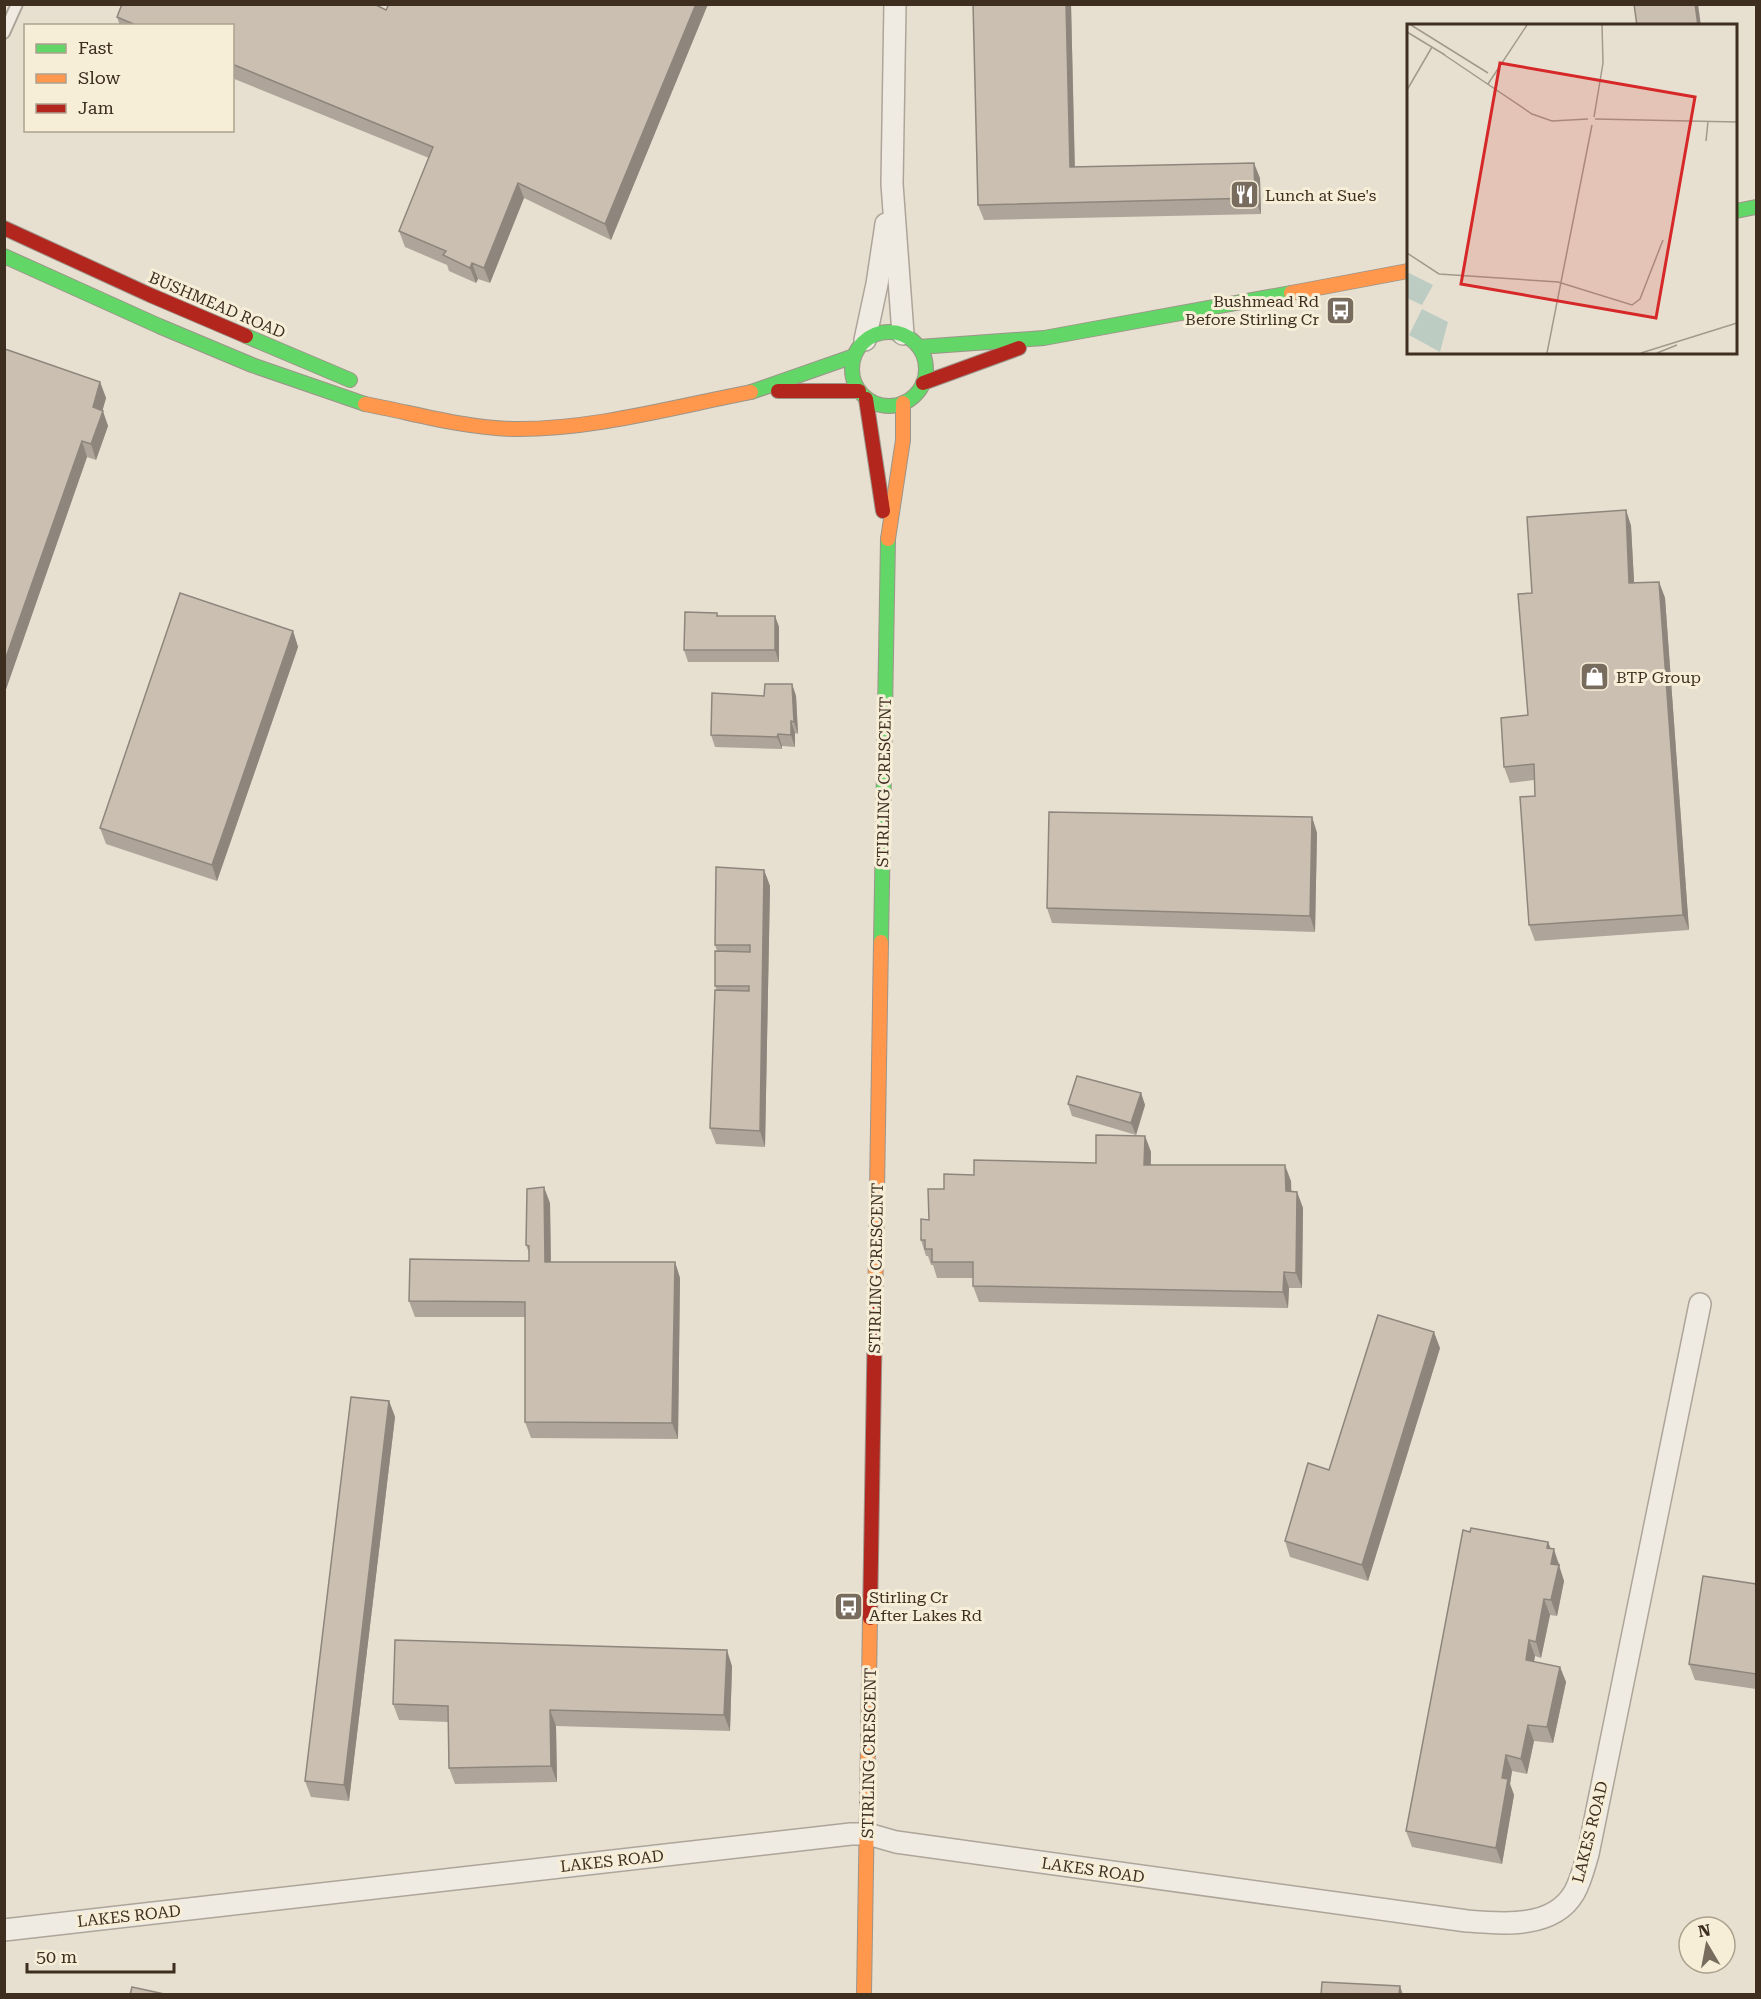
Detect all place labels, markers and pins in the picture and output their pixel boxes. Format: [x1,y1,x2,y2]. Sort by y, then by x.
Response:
restaurant icon: Lunch at Sue's [1228,179,1260,211]
place label: Lunch at Sue's [1265,186,1377,205]
place label: Bushmead Rd Before Stirling Cr [1185,292,1319,329]
bus stop icon: Bushmead Rd Before Stirling Cr [1324,294,1356,326]
shop icon: BTP Group [1579,661,1611,693]
place label: BTP Group [1616,668,1701,687]
place label: Stirling Cr After Lakes Rd [869,1588,982,1625]
bus stop icon: Stirling Cr After Lakes Rd [832,1590,864,1622]

